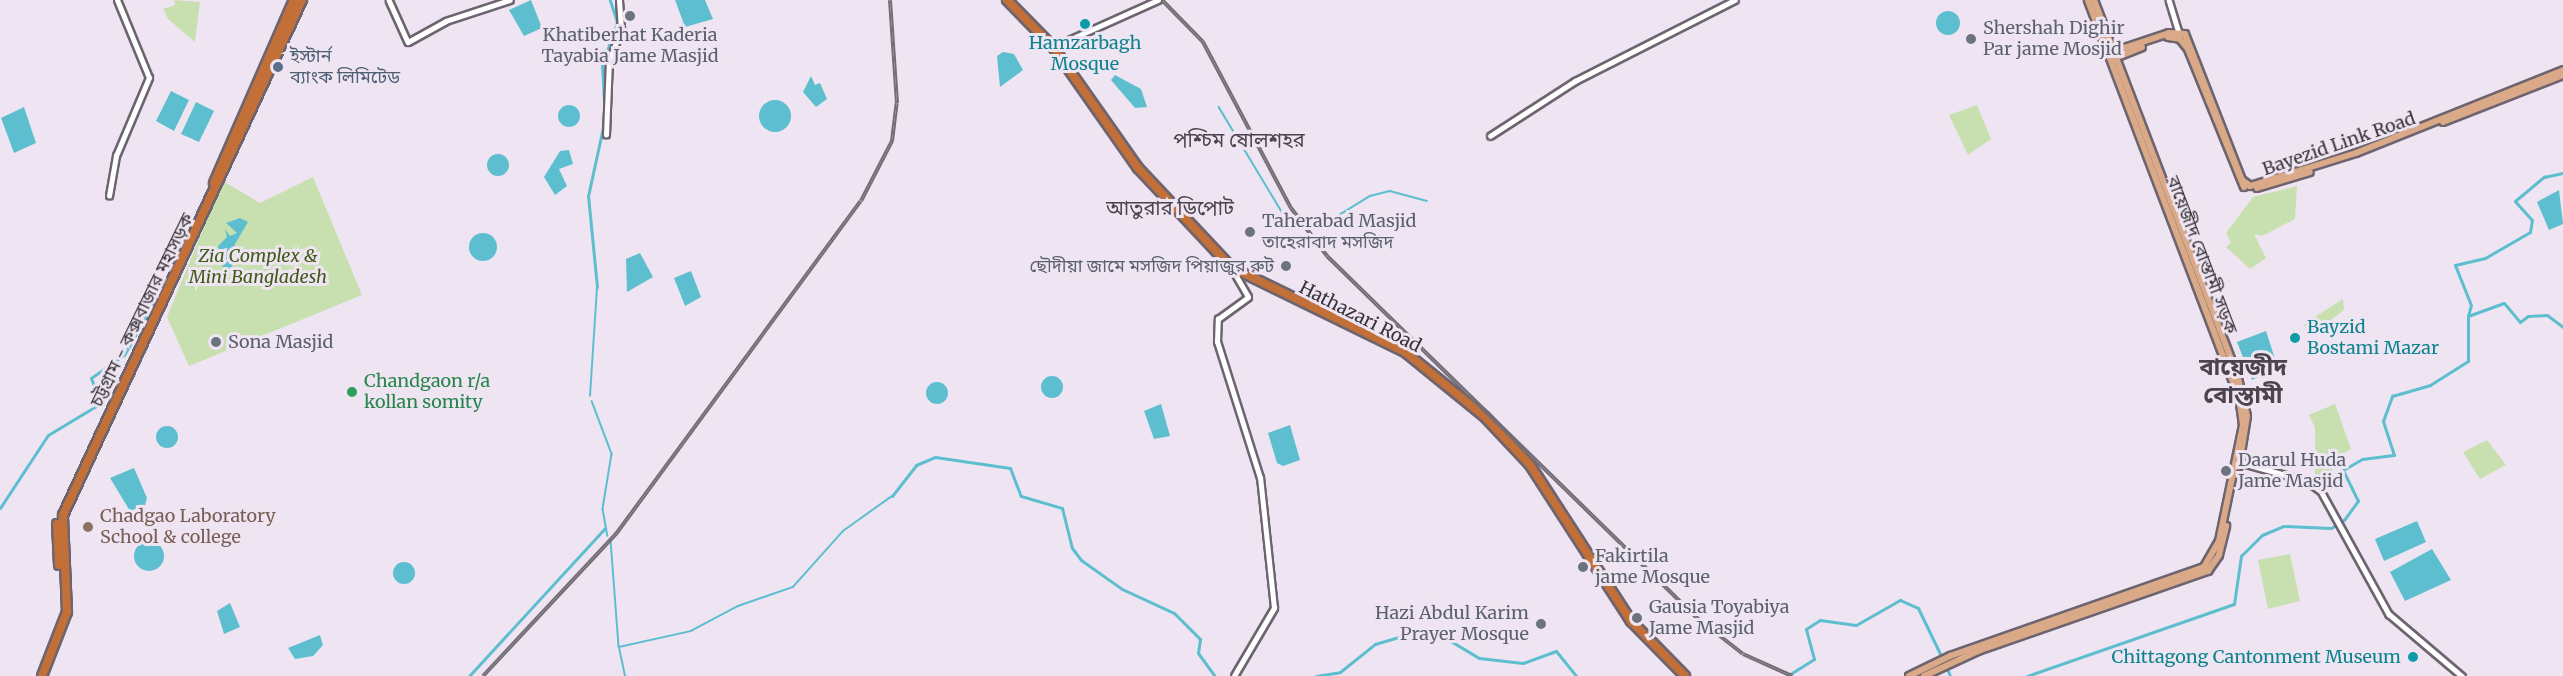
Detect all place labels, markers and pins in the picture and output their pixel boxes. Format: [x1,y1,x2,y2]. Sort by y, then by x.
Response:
marker: Khatiberhat Kaderia Tayabia Jame Masjid [623,9,637,23]
marker: Hamzarbagh Mosque [1078,17,1092,31]
place label: Shershah Dighir Par jame Mosjid [1983,18,2125,60]
place label: Khatiberhat Kaderia Tayabia Jame Masjid [541,25,719,68]
marker: Shershah Dighir Par jame Mosjid [1964,32,1978,46]
place label: Hamzarbagh Mosque [1029,33,1141,76]
place label: ইস্টার্ন ব্যাংক লিমিটেড [290,46,400,88]
marker: ইস্টার্ন ব্যাংক লিমিটেড [271,60,285,74]
place label: Taherabad Masjid তাহেরাবাদ মসজিদ [1262,211,1416,254]
marker: Taherabad Masjid তাহেরাবাদ মসজিদ [1243,225,1257,239]
place label: ছৌদীয়া জামে মসজিদ পিয়াজুর রুট [1030,255,1274,277]
marker: ছৌদীয়া জামে মসজিদ পিয়াজুর রুট [1279,259,1293,273]
place label: Bayzid Bostami Mazar [2307,317,2439,360]
place label: Sona Masjid [228,331,333,353]
marker: Bayzid Bostami Mazar [2288,331,2302,345]
marker: Sona Masjid [209,335,223,349]
place label: Chandgaon r/a kollan somity [364,371,490,413]
marker: Chandgaon r/a kollan somity [345,385,359,399]
place label: Daarul Huda Jame Masjid [2238,450,2346,492]
marker: Daarul Huda Jame Masjid [2219,464,2233,478]
place label: Chadgao Laboratory School & college [100,506,276,548]
marker: Chadgao Laboratory School & college [81,520,95,534]
place label: Fakirtila jame Mosque [1595,546,1710,588]
marker: Fakirtila jame Mosque [1576,560,1590,574]
place label: Gausia Toyabiya Jame Masjid [1649,597,1789,640]
place label: Hazi Abdul Karim Prayer Mosque [1375,603,1529,646]
marker: Gausia Toyabiya Jame Masjid [1630,611,1644,625]
marker: Hazi Abdul Karim Prayer Mosque [1534,617,1548,631]
place label: Chittagong Cantonment Museum [2112,646,2401,668]
marker: Chittagong Cantonment Museum [2406,650,2420,664]

